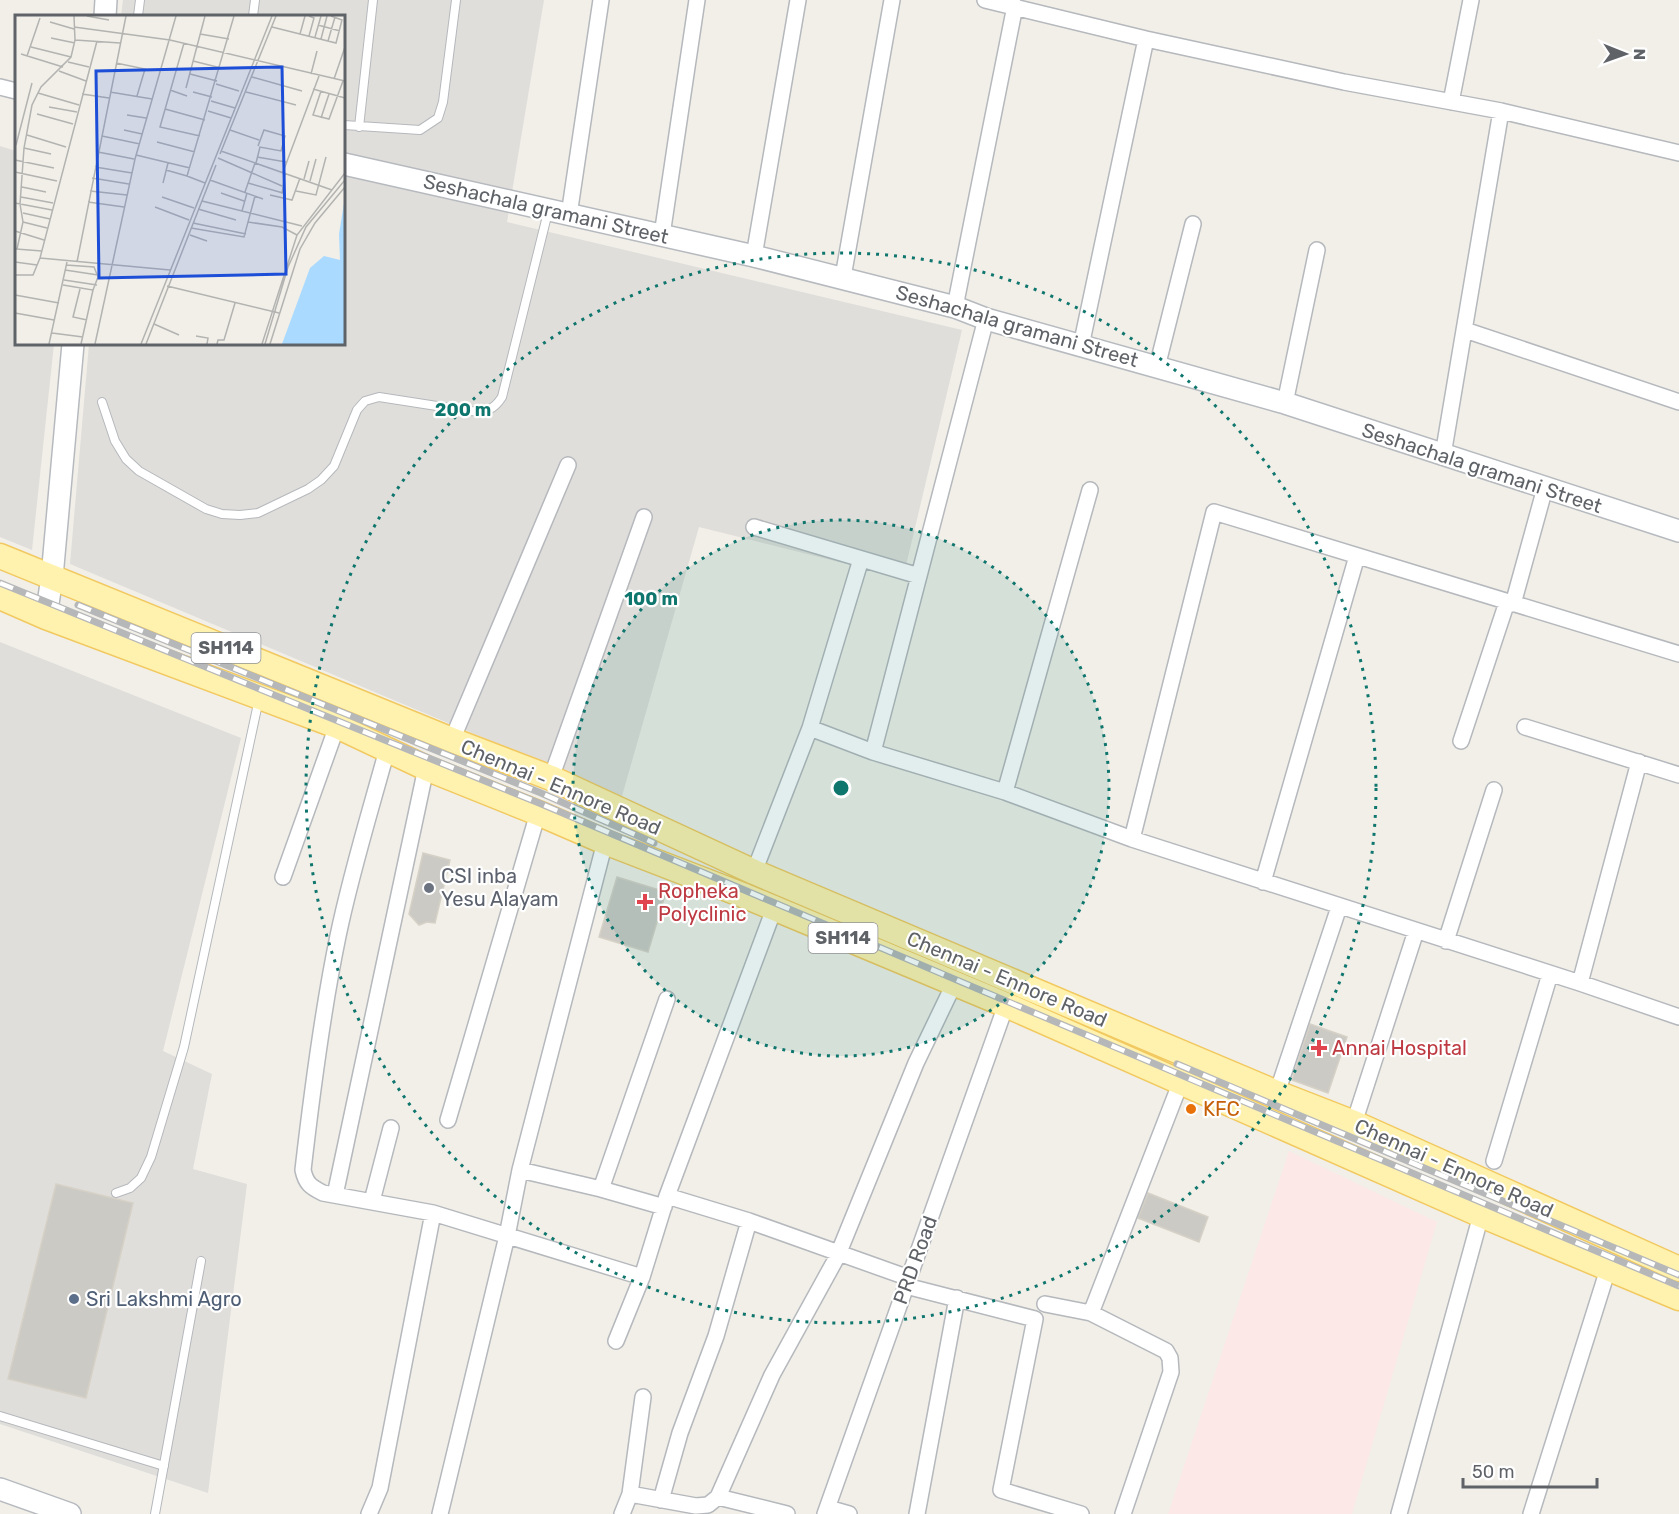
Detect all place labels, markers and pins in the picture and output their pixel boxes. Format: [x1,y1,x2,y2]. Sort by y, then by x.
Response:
centre of rings [831,778,851,798]
place label: CSI inba Yesu Alayam [441,864,559,911]
place label: Ropheka Polyclinic [658,879,746,926]
marker: CSI inba Yesu Alayam [422,881,436,895]
marker: Ropheka Polyclinic [636,893,654,911]
place label: Annai Hospital [1332,1036,1467,1060]
marker: Annai Hospital [1310,1039,1328,1057]
place label: KFC [1203,1097,1240,1121]
marker: KFC [1184,1102,1198,1116]
place label: Sri Lakshmi Agro [86,1287,242,1311]
marker: Sri Lakshmi Agro [67,1292,81,1306]

